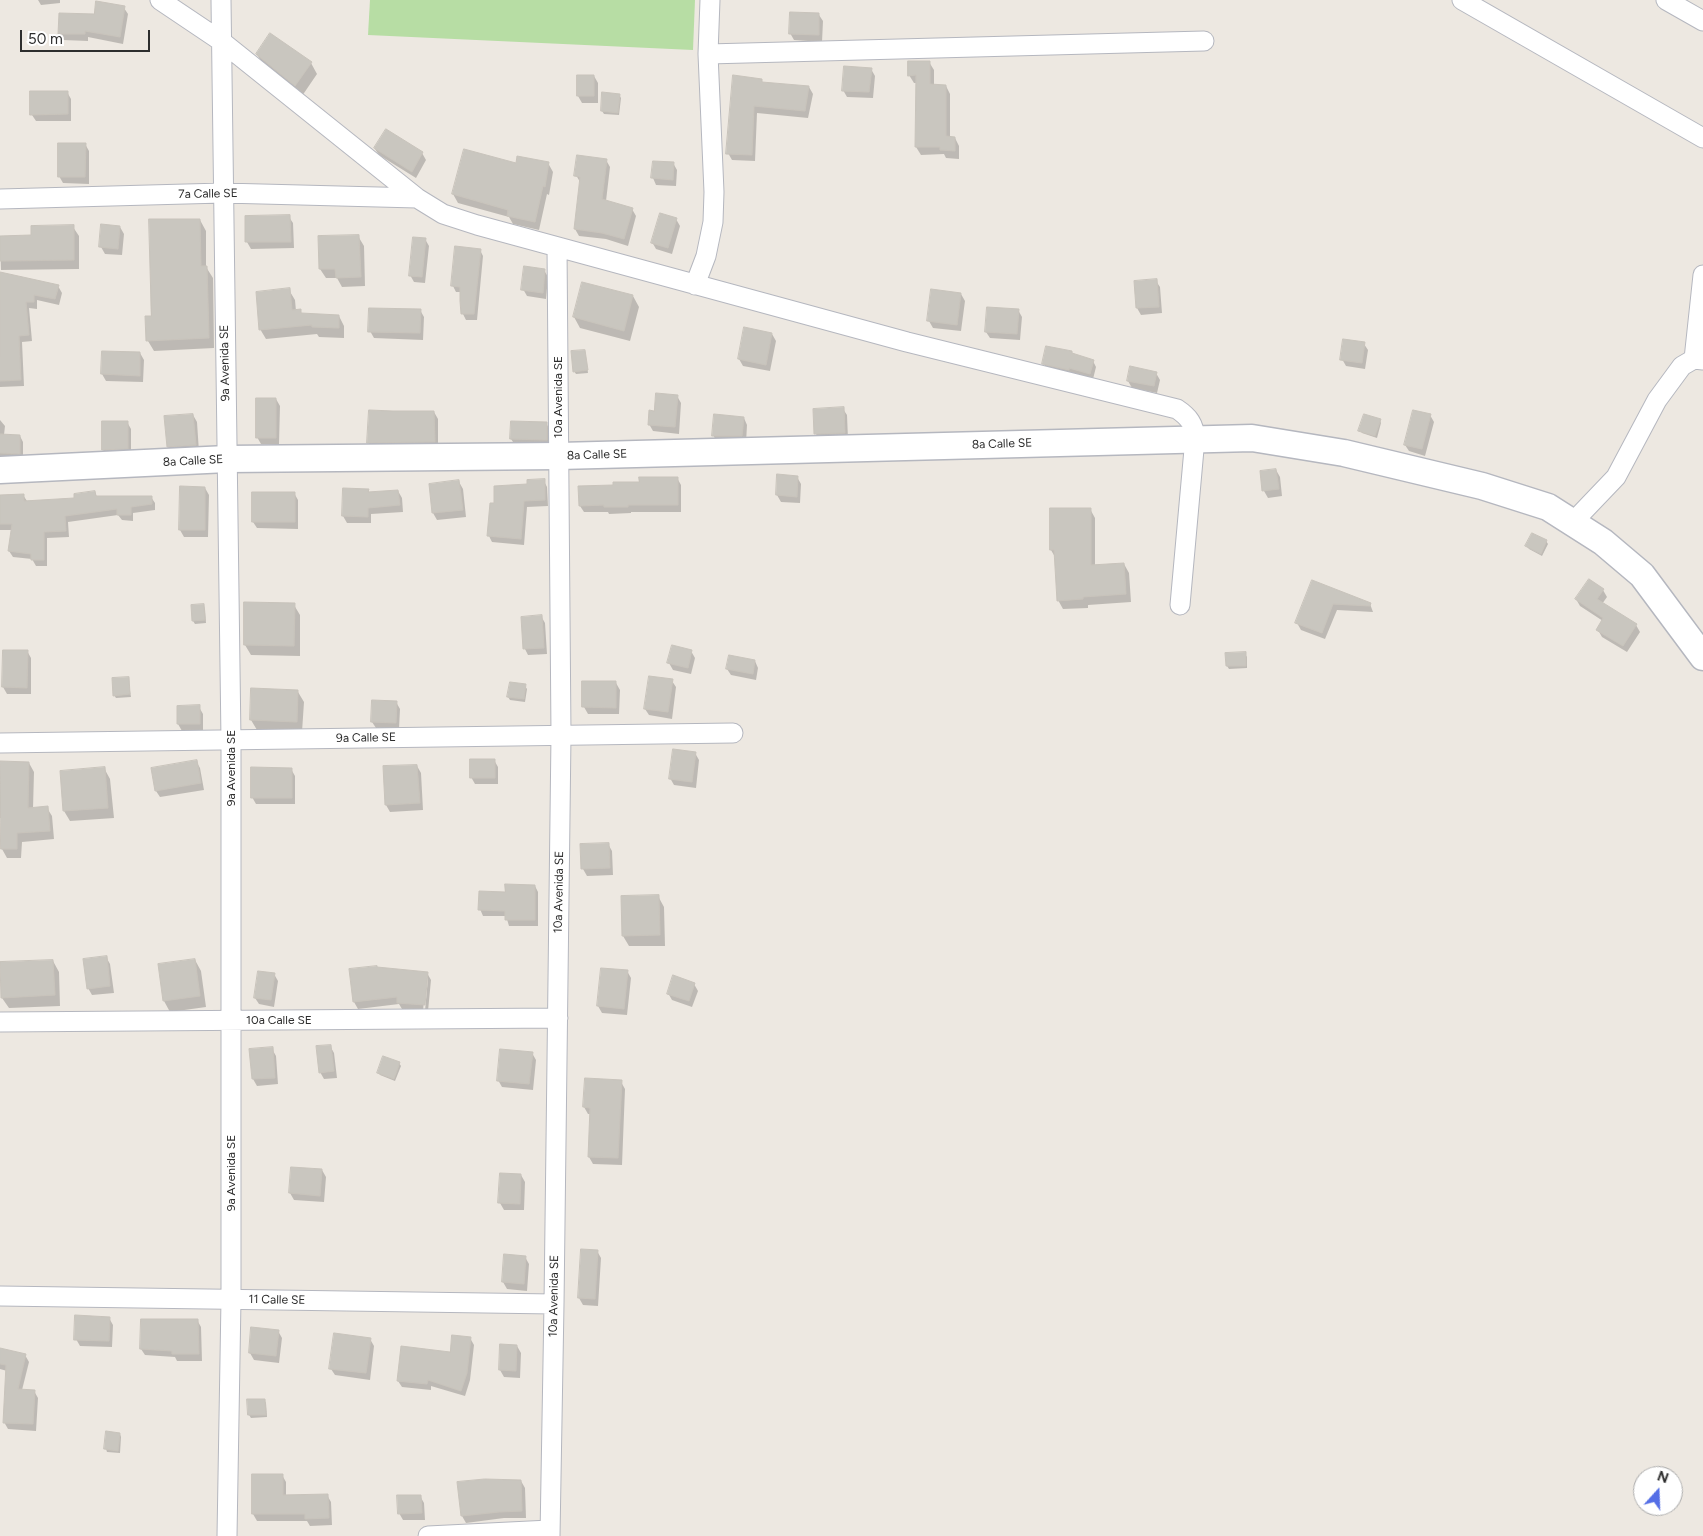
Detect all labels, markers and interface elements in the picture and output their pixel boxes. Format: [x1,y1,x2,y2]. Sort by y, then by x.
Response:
scale bar [22,20,152,52]
text: 50 m [28,30,63,48]
street label: 7a Calle SE [178,186,238,202]
street label: 9a Avenida SE [217,325,233,401]
street label: 10a Avenida SE [551,356,565,438]
street label: 8a Calle SE [972,436,1032,452]
street label: 8a Calle SE [567,447,627,463]
street label: 8a Calle SE [162,452,224,470]
street label: 9a Avenida SE [224,730,238,806]
street label: 9a Calle SE [336,730,396,746]
street label: 10a Avenida SE [551,851,567,933]
street label: 10a Calle SE [246,1013,312,1027]
street label: 9a Avenida SE [224,1135,238,1211]
street label: 10a Avenida SE [546,1255,562,1337]
street label: 11 Calle SE [248,1292,306,1308]
north arrow [1633,1466,1683,1516]
text: N [1655,1468,1671,1487]

